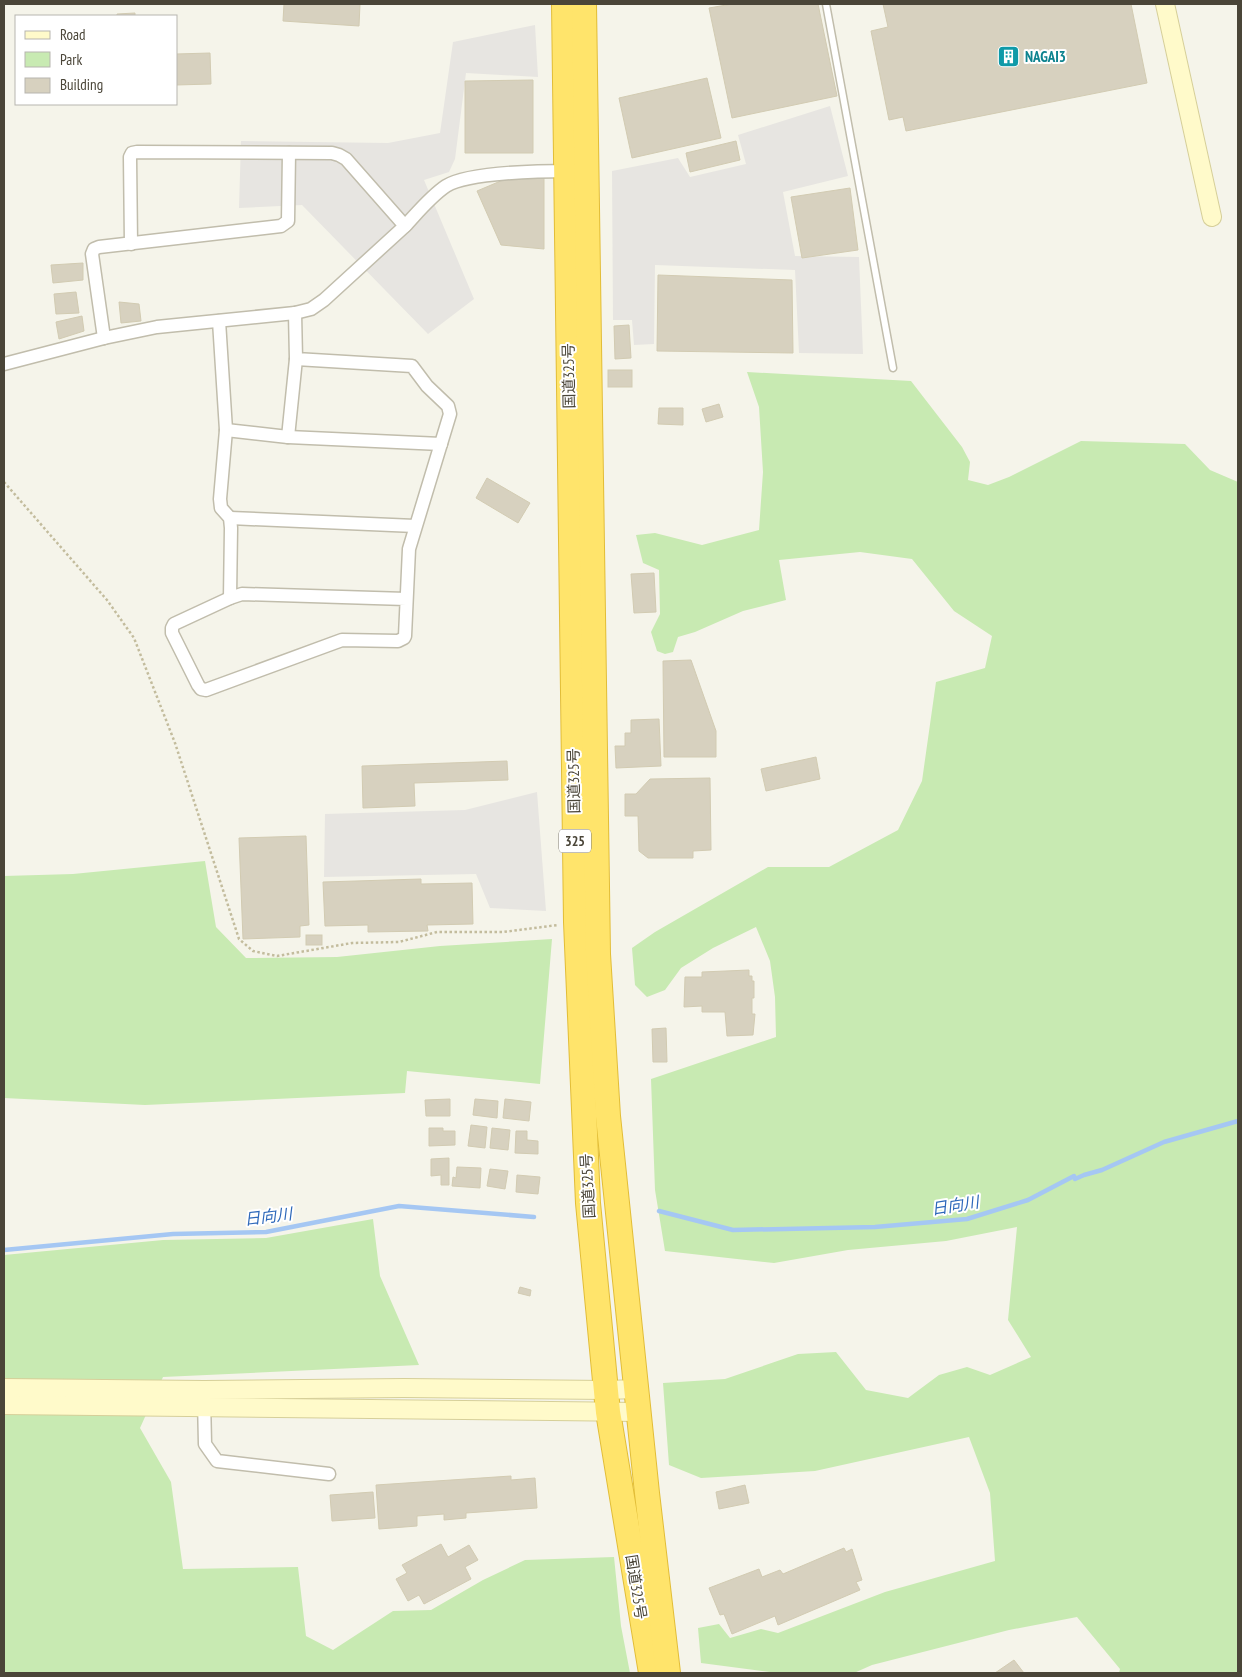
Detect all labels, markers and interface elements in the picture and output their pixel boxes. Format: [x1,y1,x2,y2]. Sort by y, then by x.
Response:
legend [15,15,178,105]
text: Road [60,25,86,44]
building icon: NAGAI3 [997,45,1021,69]
place label: NAGAI3 [1025,47,1066,66]
text: Park [60,50,82,69]
text: Building [60,75,103,94]
street label: 国道325号 [558,343,579,409]
street label: 国道325号 [563,748,584,814]
road number: 325 [559,829,591,852]
street label: 国道325号 [576,1153,599,1219]
water label: 日向川 [930,1191,982,1219]
water label: 日向川 [243,1203,295,1229]
street label: 国道325号 [622,1553,651,1621]

